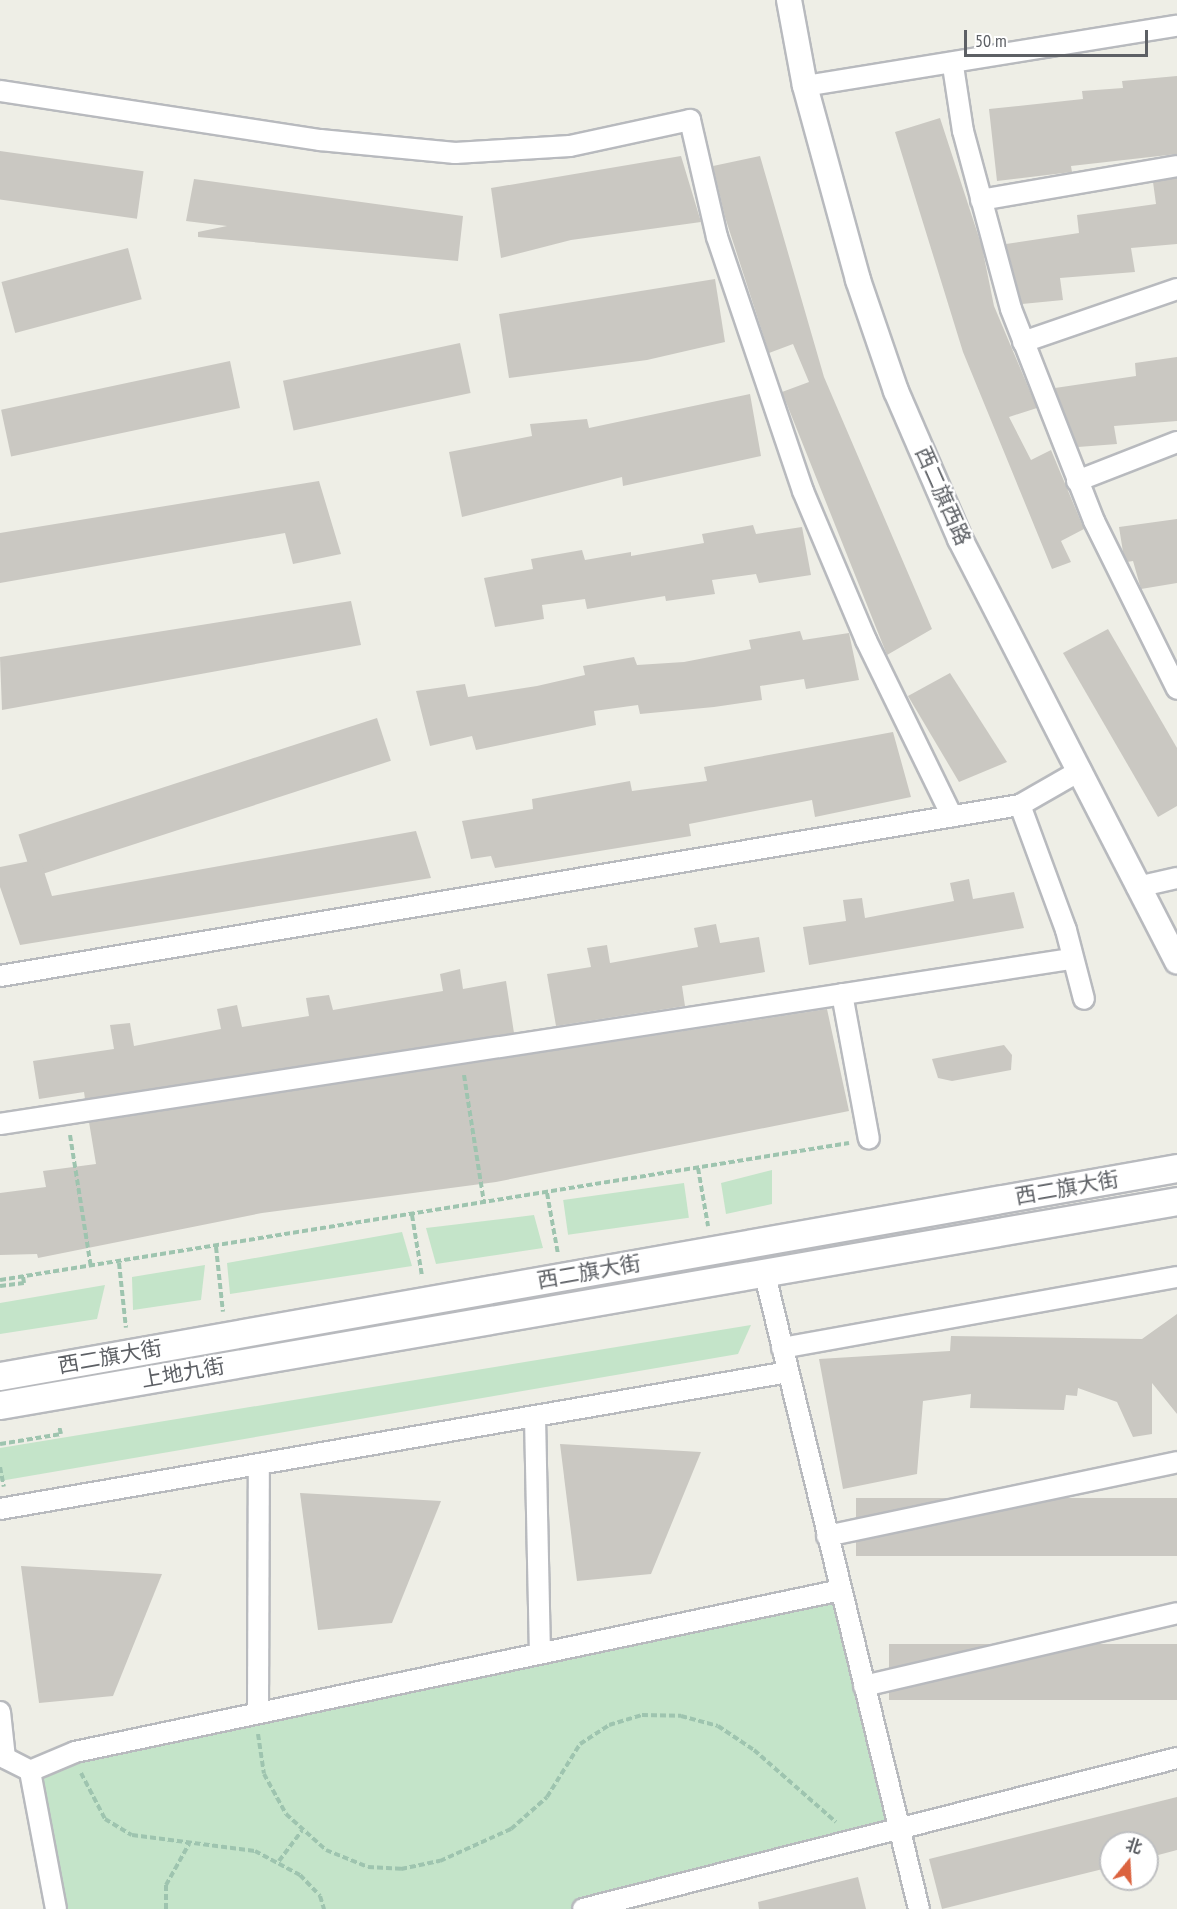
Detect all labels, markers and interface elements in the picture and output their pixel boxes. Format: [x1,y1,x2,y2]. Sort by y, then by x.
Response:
scale bar [967,18,1152,56]
text: 50 m [975,29,1007,52]
street label: 西二旗西路 [910,443,976,549]
street label: 西二旗大街 [1013,1166,1121,1210]
street label: 西二旗大街 [535,1250,643,1294]
street label: 西二旗大街 [56,1335,164,1379]
street label: 上地九街 [139,1353,227,1393]
north arrow [1099,1831,1159,1891]
text: 北 [1123,1834,1145,1858]

